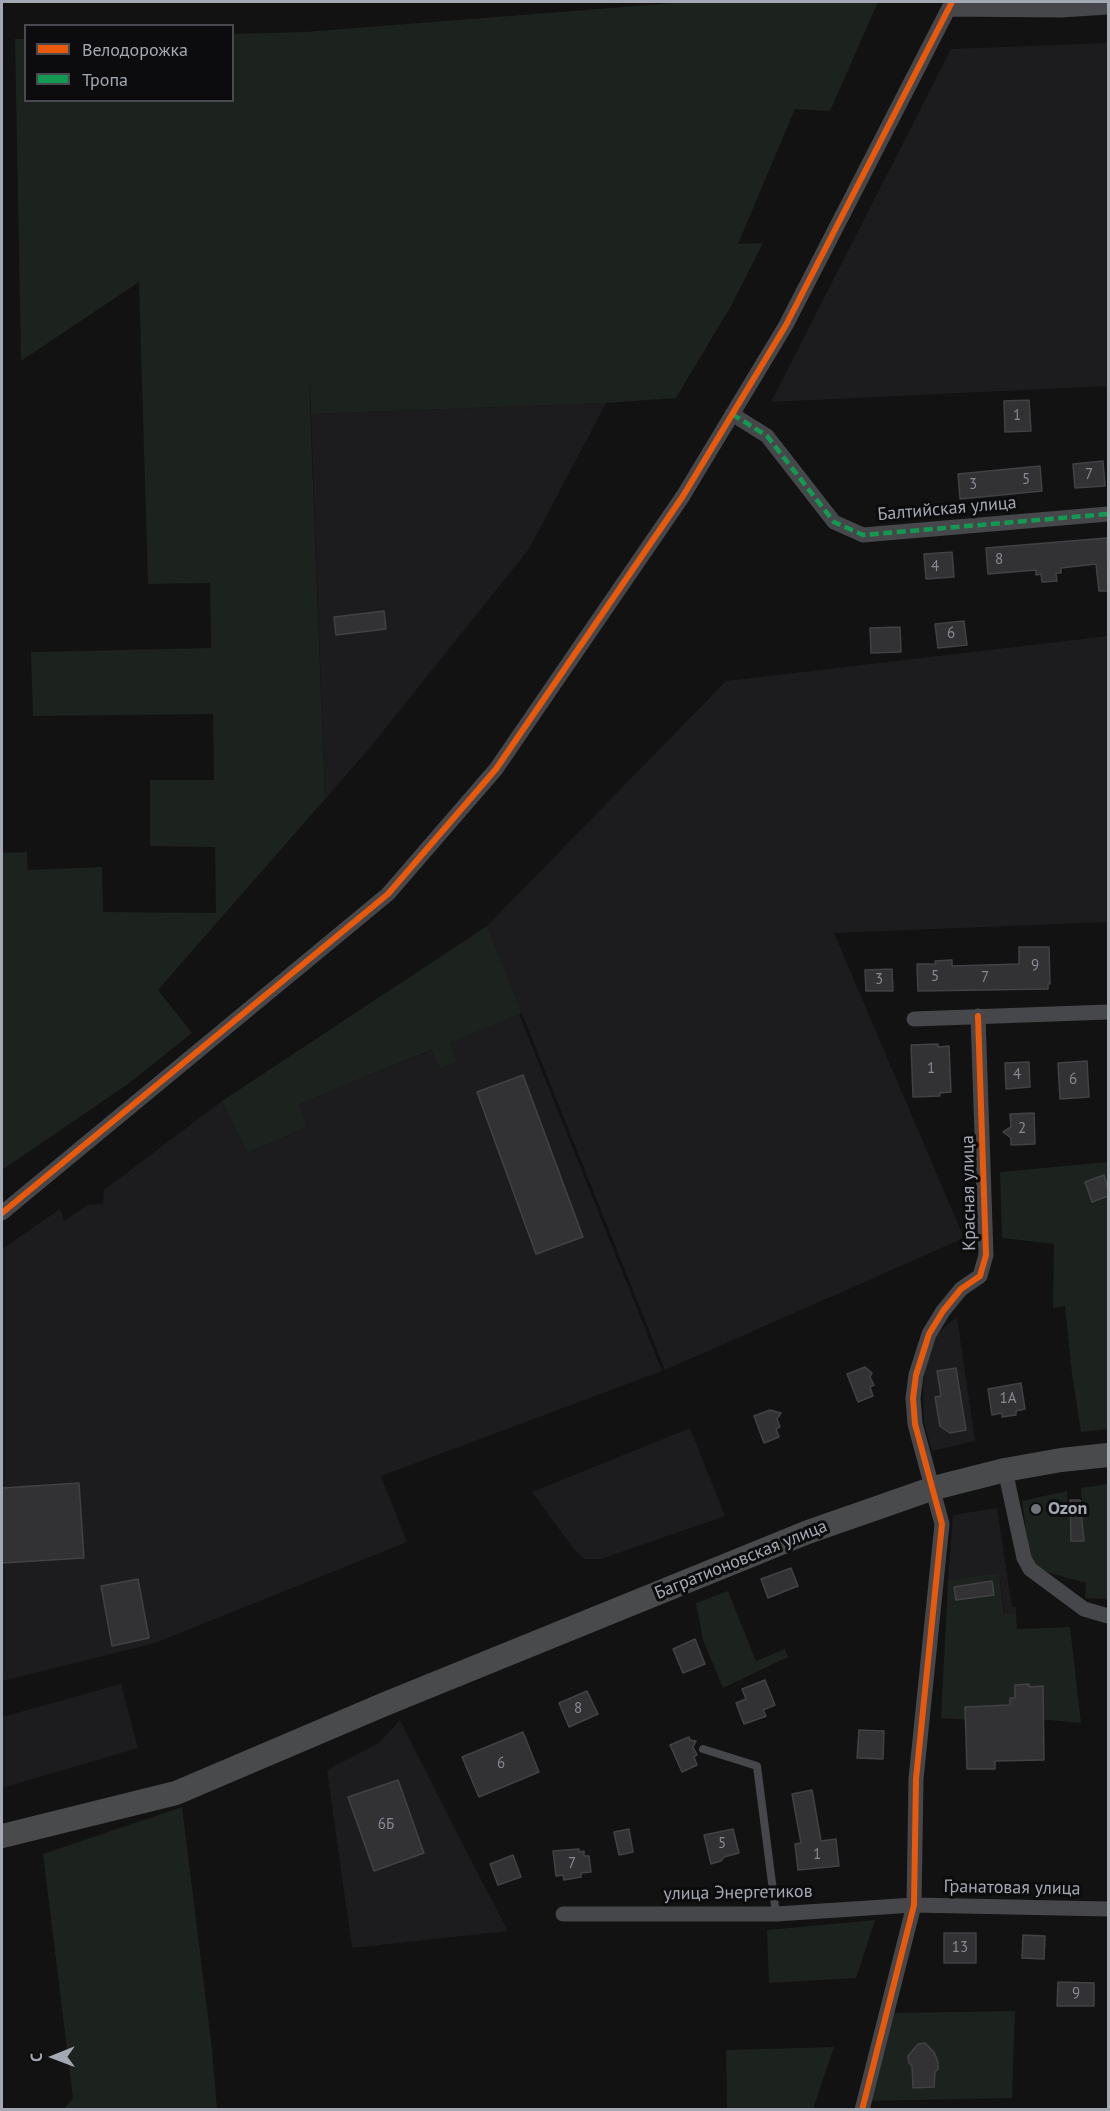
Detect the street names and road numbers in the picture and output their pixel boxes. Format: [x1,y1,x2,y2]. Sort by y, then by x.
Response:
street label: Балтийская улица [877,492,1017,526]
street label: Красная улица [957,1135,981,1251]
street label: Багратионовская улица [652,1516,830,1604]
street label: Гранатовая улица [943,1876,1081,1900]
street label: улица Энергетиков [663,1881,813,1905]

